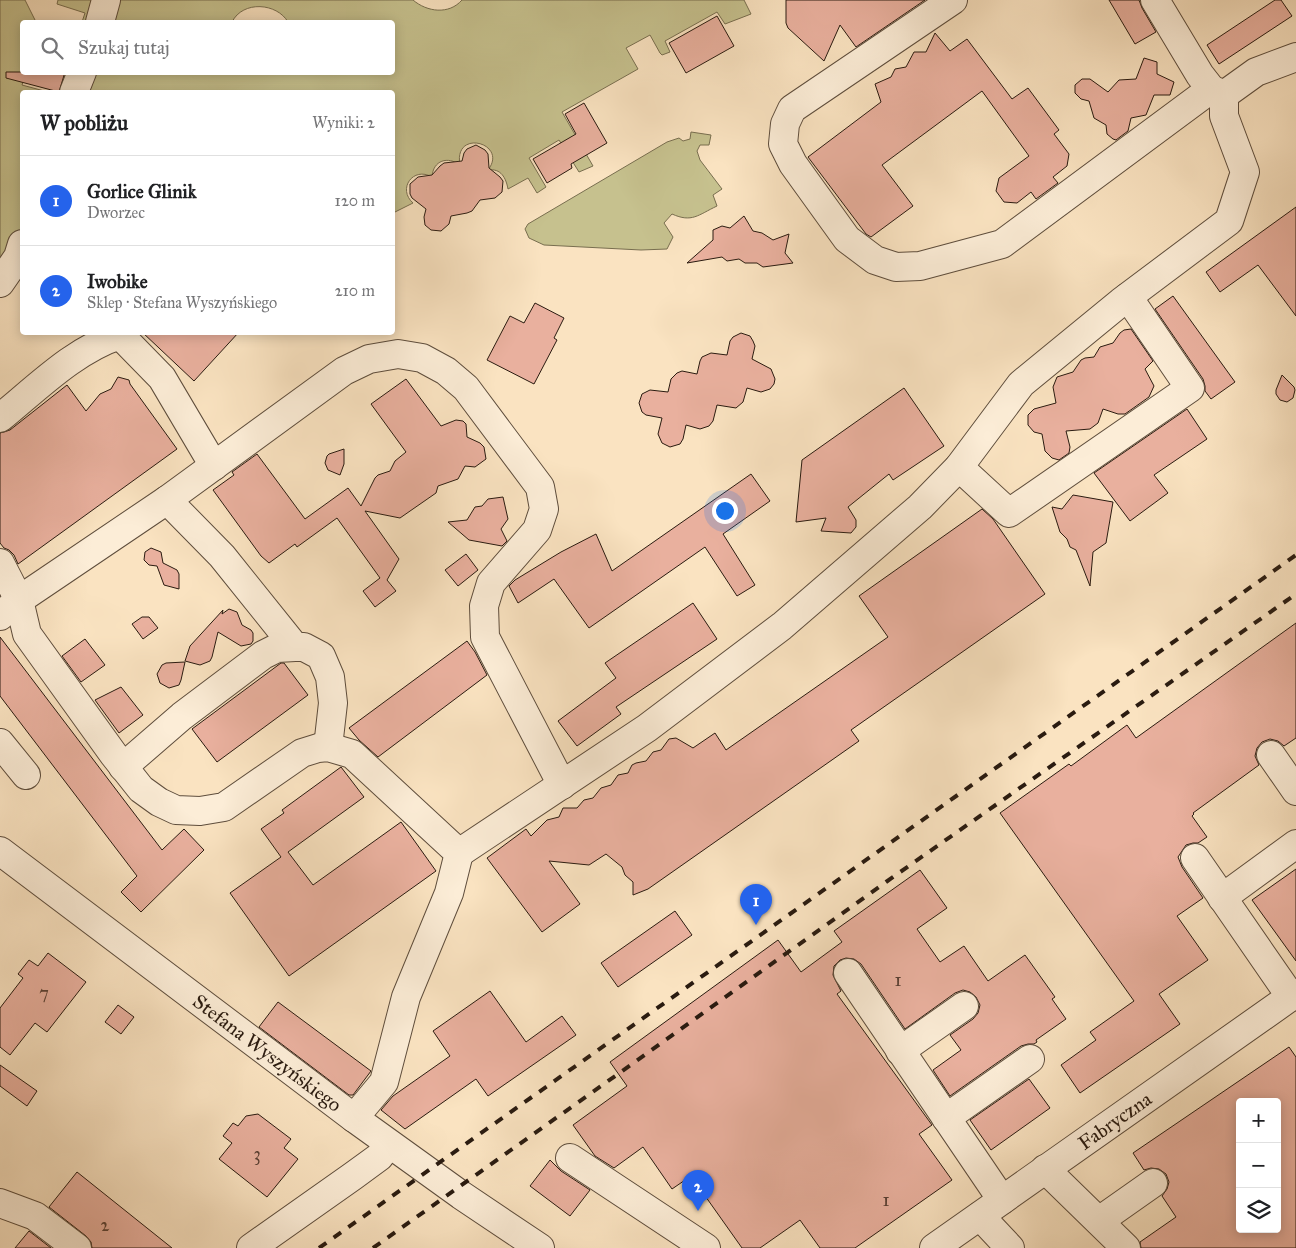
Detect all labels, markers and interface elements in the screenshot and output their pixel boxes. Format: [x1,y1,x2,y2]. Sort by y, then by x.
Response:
search box [20,20,395,75]
icon: search [38,34,66,62]
text: Szukaj tutaj [78,36,170,59]
text: W pobliżu [40,110,128,136]
text: Wyniki: 2 [312,113,375,132]
text: Gorlice Glinik [87,180,196,203]
text: 1 [53,191,59,210]
text: 120 m [335,191,375,210]
text: Dworzec [87,203,145,222]
text: Iwobike [87,270,148,293]
text: 2 [52,281,60,300]
text: 210 m [335,281,375,300]
text: Sklep · Stefana Wyszyńskiego [87,293,277,312]
your location [712,498,738,524]
pin: 1 [740,884,772,925]
house number: 1 [894,969,902,991]
house number: 7 [39,982,49,1004]
street label: Stefana Wyszyńskiego [188,989,347,1117]
street label: Fabryczna [1073,1086,1157,1155]
map controls [1236,1098,1281,1233]
button: + [1236,1098,1281,1143]
house number: 3 [253,1143,261,1165]
button: − [1236,1143,1281,1188]
pin: 2 [682,1170,714,1211]
button: layers [1236,1188,1281,1233]
house number: 1 [882,1189,890,1211]
house number: 2 [101,1214,110,1236]

